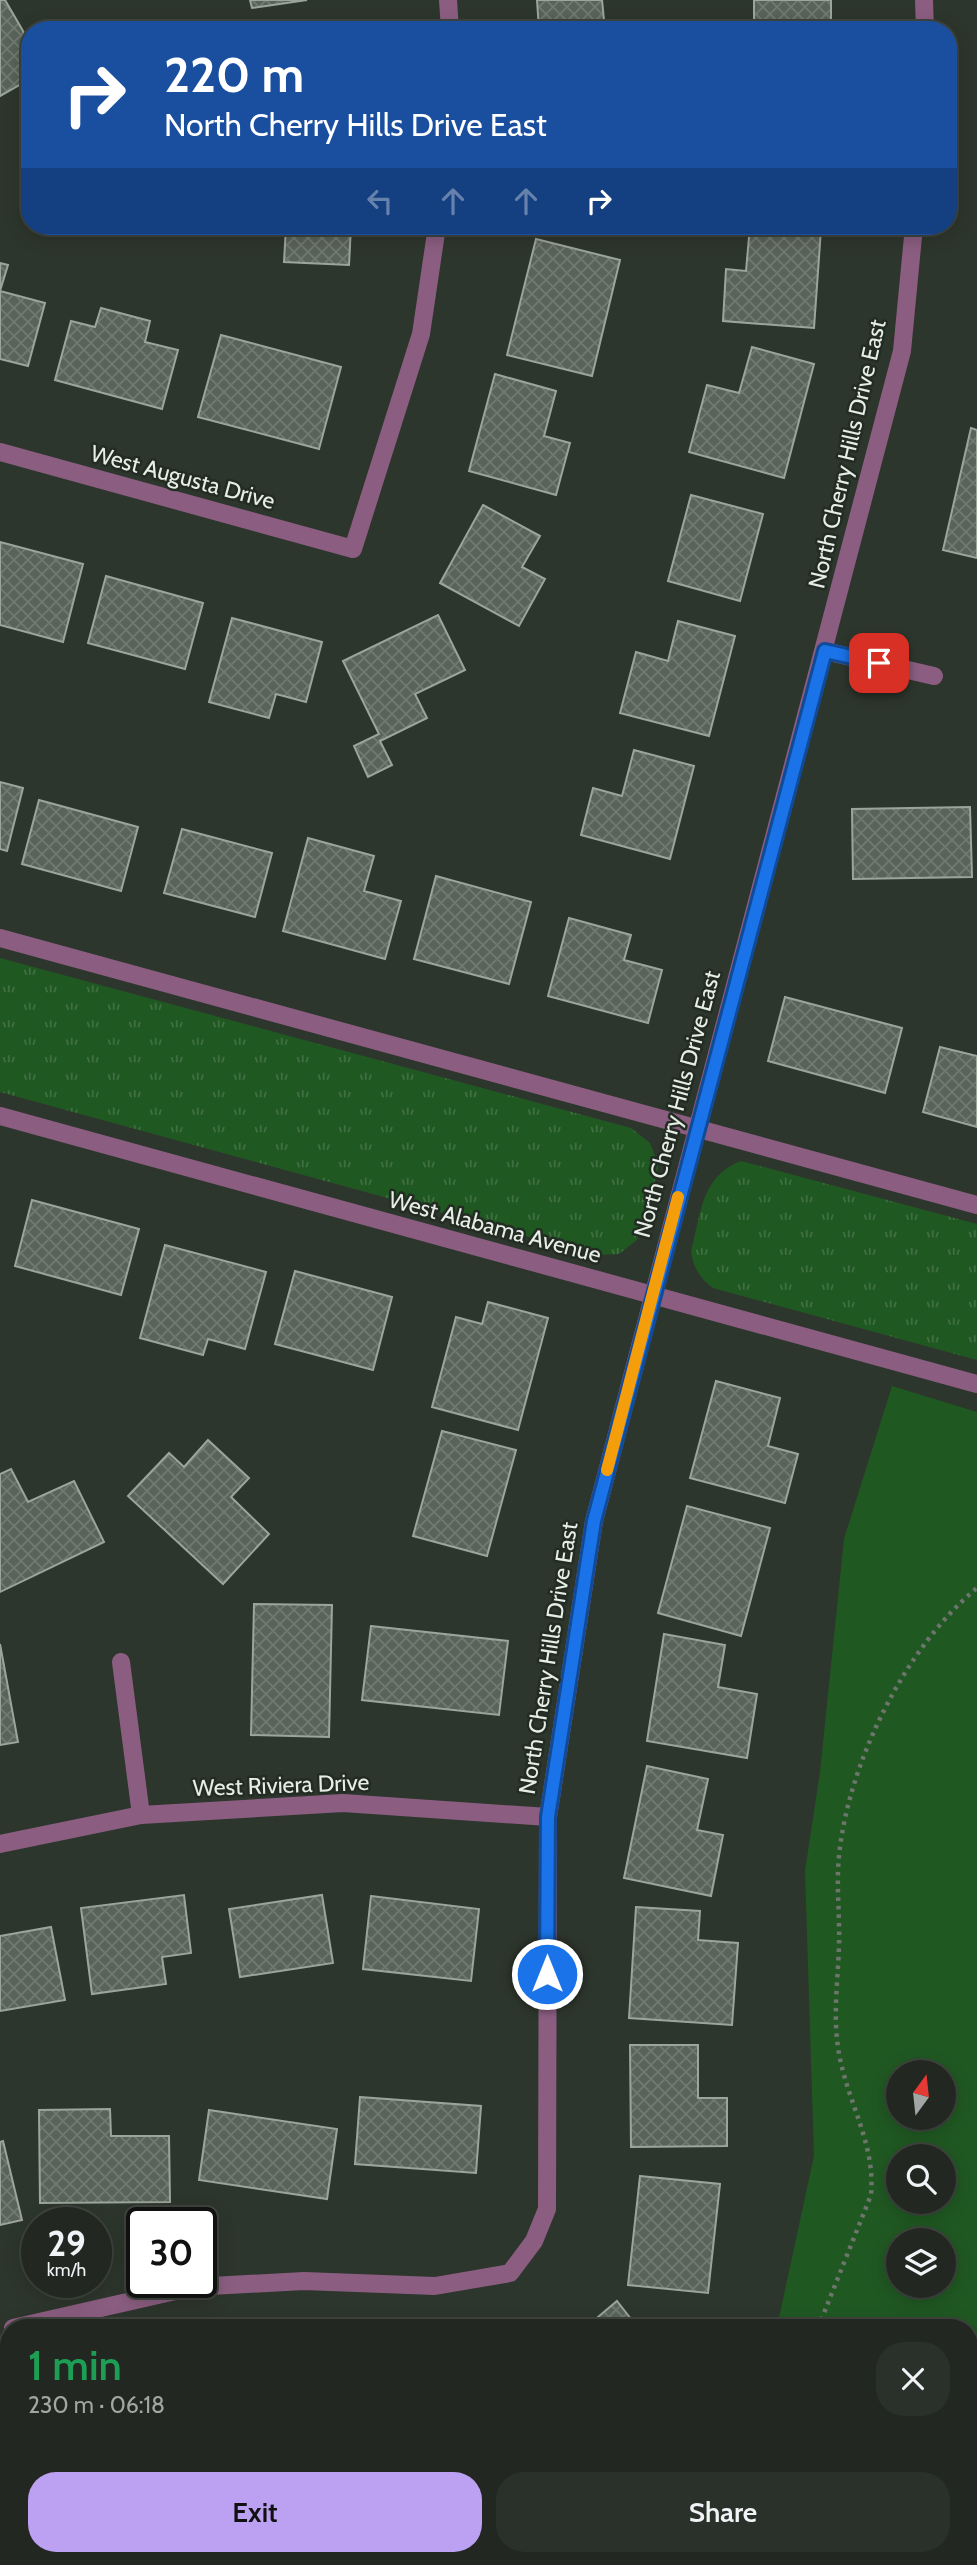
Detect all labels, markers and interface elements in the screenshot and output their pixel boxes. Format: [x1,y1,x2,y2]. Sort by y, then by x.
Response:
text: 220 m [164,45,304,104]
icon: right [49,49,140,140]
text: North Cherry Hills Drive East [164,105,547,144]
icon: left [361,182,399,220]
icon: ahead [434,182,472,220]
icon: ahead [507,182,545,220]
icon: right [580,182,618,220]
street label: North Cherry Hills Drive East [802,317,892,591]
street label: West Augusta Drive [88,439,278,515]
pin [849,633,909,693]
icon: arrive [860,644,898,682]
street label: North Cherry Hills Drive East [628,967,726,1241]
street label: West Alabama Avenue [386,1185,604,1269]
street label: North Cherry Hills Drive East [513,1520,583,1796]
street label: West Riviera Drive [192,1768,370,1802]
position arrow [510,1937,584,2011]
north arrow [886,2060,956,2130]
map controls [886,2060,956,2298]
button: search [886,2144,956,2214]
speed limit sign: 30 [126,2207,217,2298]
text: 29 [47,2222,86,2265]
button: layers [886,2228,956,2298]
text: km/h [47,2259,86,2281]
text: 1 min [28,2339,122,2391]
button: close [876,2342,950,2416]
text: 230 m · 06:18 [28,2391,165,2419]
button: Exit [28,2472,482,2552]
button: Share [496,2472,950,2552]

